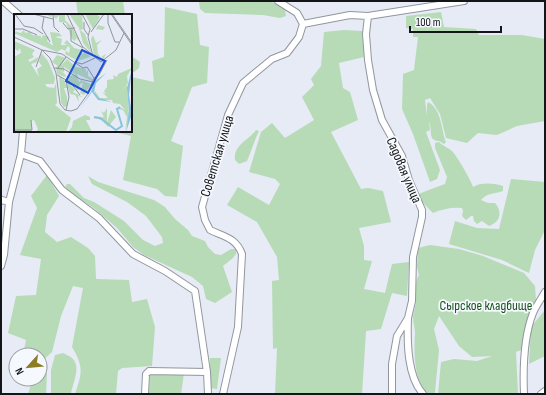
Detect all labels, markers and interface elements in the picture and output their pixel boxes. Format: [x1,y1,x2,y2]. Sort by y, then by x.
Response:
scale bar [410,8,501,34]
inset map [14,14,132,132]
text: 100 m [416,15,441,30]
street label: Советская улица [197,113,237,199]
street label: Садовая улица [383,135,425,205]
park label: Сырское кладбище [440,297,532,314]
north arrow [8,347,48,387]
text: N [12,366,27,377]

